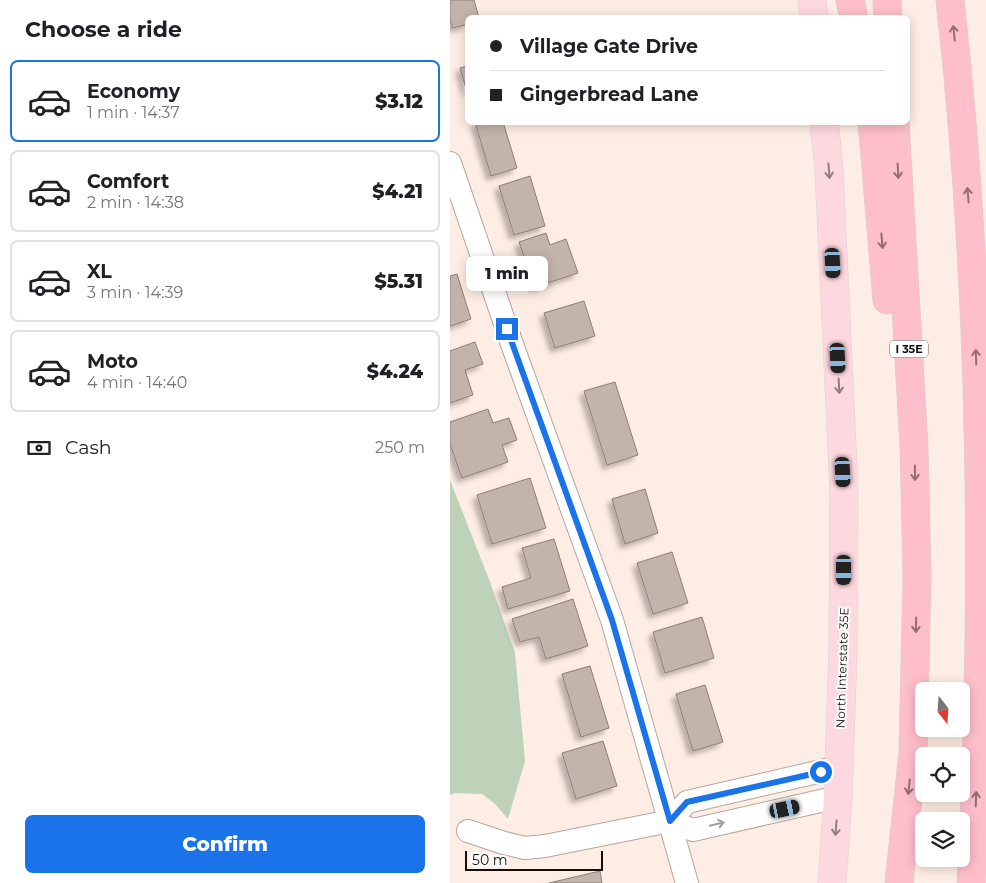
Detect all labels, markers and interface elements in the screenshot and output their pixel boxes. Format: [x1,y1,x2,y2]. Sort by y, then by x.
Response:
text: Choose a ride [25,16,182,43]
one-way arrow [949,25,959,41]
text: Village Gate Drive [520,35,698,58]
icon: car [27,79,72,124]
text: Economy [87,80,180,103]
text: Gingerbread Lane [520,83,699,106]
text: $3.12 [375,90,423,113]
text: 1 min · 14:37 [87,103,180,122]
one-way arrow [824,163,833,179]
one-way arrow [893,163,902,179]
icon: car [27,169,72,214]
text: Comfort [87,170,169,193]
text: $4.21 [372,180,423,203]
one-way arrow [963,187,973,203]
text: 2 min · 14:38 [87,193,184,212]
one-way arrow [877,233,887,249]
car [824,248,841,278]
callout: 1 min [466,256,548,292]
icon: car [27,259,72,304]
text: XL [87,260,112,283]
text: 1 min [485,264,529,283]
text: $5.31 [374,270,423,293]
text: 3 min · 14:39 [87,283,183,302]
route end [496,318,518,340]
road number: I 35E [890,340,928,358]
car [829,343,846,373]
icon: car [27,349,72,394]
one-way arrow [972,349,981,365]
text: Moto [87,350,138,373]
text: $4.24 [367,360,423,383]
text: 4 min · 14:40 [87,373,187,392]
one-way arrow [835,378,844,394]
icon: cash [25,434,53,462]
text: Cash [65,436,112,459]
text: 250 m [375,438,425,457]
car [834,457,851,487]
one-way arrow [910,464,920,481]
car [836,555,851,585]
street label: North Interstate 35E [832,607,852,729]
one-way arrow [912,616,921,632]
north arrow [915,682,970,738]
map controls [915,682,970,867]
button: locate [915,747,970,802]
route start [810,761,832,783]
one-way arrow [904,779,914,795]
one-way arrow [971,792,980,808]
car [768,799,801,819]
button: layers [915,812,970,867]
button: Confirm [25,815,425,873]
one-way arrow [708,819,724,829]
one-way arrow [831,820,840,836]
scale bar [465,848,602,871]
text: 50 m [472,851,508,869]

